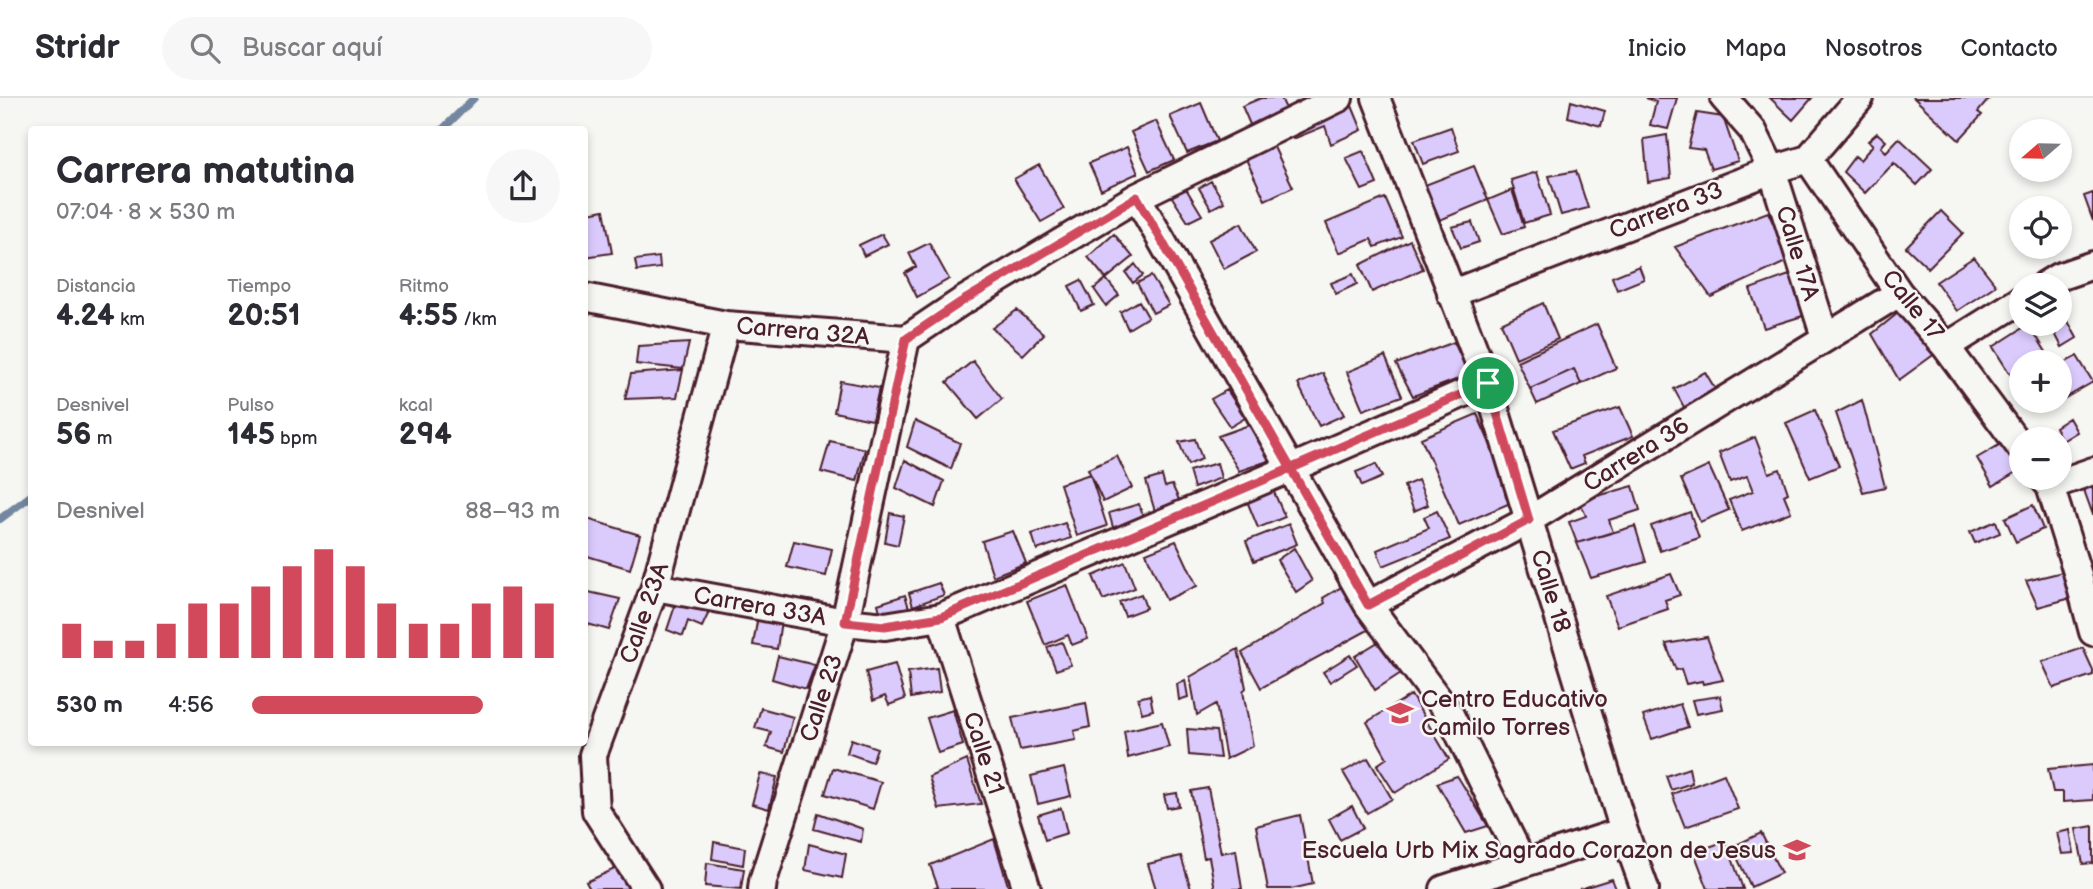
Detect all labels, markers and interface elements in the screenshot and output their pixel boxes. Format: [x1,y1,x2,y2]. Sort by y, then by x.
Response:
search box [162,17,652,80]
text: Stridr [35,28,120,68]
icon: search [186,29,224,67]
text: Buscar aquí [242,33,382,64]
text: Inicio [1628,34,1687,63]
text: Mapa [1725,34,1787,63]
text: Nosotros [1825,34,1922,63]
text: Contacto [1960,34,2058,63]
north arrow [2009,119,2072,182]
map controls [2009,119,2072,490]
text: Carrera matutina [56,149,356,194]
button: share [486,149,560,223]
street label: Carrera 33 [1605,176,1727,245]
button: locate [2009,196,2072,259]
text: 07:04 · 8 × 530 m [56,198,235,226]
street label: Calle 17A [1769,202,1826,304]
street label: Calle 17 [1875,264,1950,347]
button: layers [2009,273,2072,336]
text: Distancia [56,275,136,298]
text: Tiempo [227,275,291,298]
text: Ritmo [399,275,449,298]
text: 4.24 [56,298,115,334]
text: 20:51 [227,298,301,334]
text: 4:55 [399,298,458,334]
text: km [115,308,145,331]
text: /km [458,308,497,331]
street label: Carrera 32A [735,311,871,352]
button: + [2009,350,2072,413]
pin [1458,353,1518,413]
icon: arrive [1469,364,1507,402]
text: Desnivel [56,394,129,417]
text: Pulso [227,394,274,417]
text: kcal [399,394,433,417]
street label: Carrera 36 [1578,410,1695,498]
text: 56 [56,417,92,453]
text: 145 [227,417,275,453]
text: 294 [399,417,452,453]
text: m [92,427,112,450]
text: bpm [275,427,318,450]
button: − [2009,427,2072,490]
text: Desnivel [56,497,145,525]
text: 88–93 m [465,497,560,525]
street label: Calle 18 [1524,546,1577,636]
street label: Calle 23A [614,558,675,668]
street label: Carrera 33A [691,581,829,632]
street label: Calle 23 [794,651,849,746]
place label: Centro Educativo Camilo Torres [1421,685,1608,742]
text: 530 m [56,691,123,719]
text: 4:56 [168,691,214,719]
school or university icon: Centro Educativo Camilo Torres [1385,698,1415,728]
street label: Calle 21 [957,708,1010,798]
school or university icon: Escuela Urb Mix Sagrado Corazon de Jesus [1782,835,1812,865]
place label: Escuela Urb Mix Sagrado Corazon de Jesus [1301,836,1776,865]

